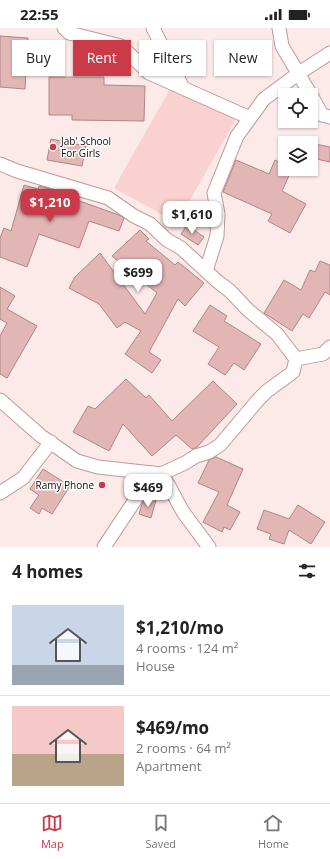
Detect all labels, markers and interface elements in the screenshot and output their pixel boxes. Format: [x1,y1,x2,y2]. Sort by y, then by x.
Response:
text: 22:55 [20,4,59,24]
chip: Buy [12,40,65,76]
chip: Rent [73,40,131,76]
chip: Filters [139,40,206,76]
chip: New [214,40,272,76]
map controls [278,88,318,176]
button: locate [278,88,318,128]
place label: Jab' School For Girls [60,134,111,160]
button: layers [278,136,318,176]
marker: Jab' School For Girls [48,142,58,152]
pin: $1,210 [17,189,83,223]
text: $1,210 [30,193,70,211]
pin: $1,610 [159,201,225,235]
text: $1,610 [172,205,212,223]
pin: $699 [114,259,162,293]
text: $699 [123,263,153,281]
pin: $469 [124,474,172,508]
place label: Ramy Phone [35,478,94,492]
text: $469 [133,478,163,496]
marker: Ramy Phone [97,480,107,490]
text: 4 homes [12,560,83,583]
icon: filters [296,560,318,582]
text: $1,210/mo [136,616,224,639]
icon: home [44,621,92,669]
text: 4 rooms · 124 m² [136,639,238,657]
text: House [136,657,175,675]
text: $469/mo [136,716,209,739]
icon: home [44,722,92,770]
text: 2 rooms · 64 m² [136,739,231,757]
text: Apartment [136,757,201,775]
tab: Map [41,812,64,851]
tab: Saved [146,812,176,851]
tab: Home [258,812,289,851]

